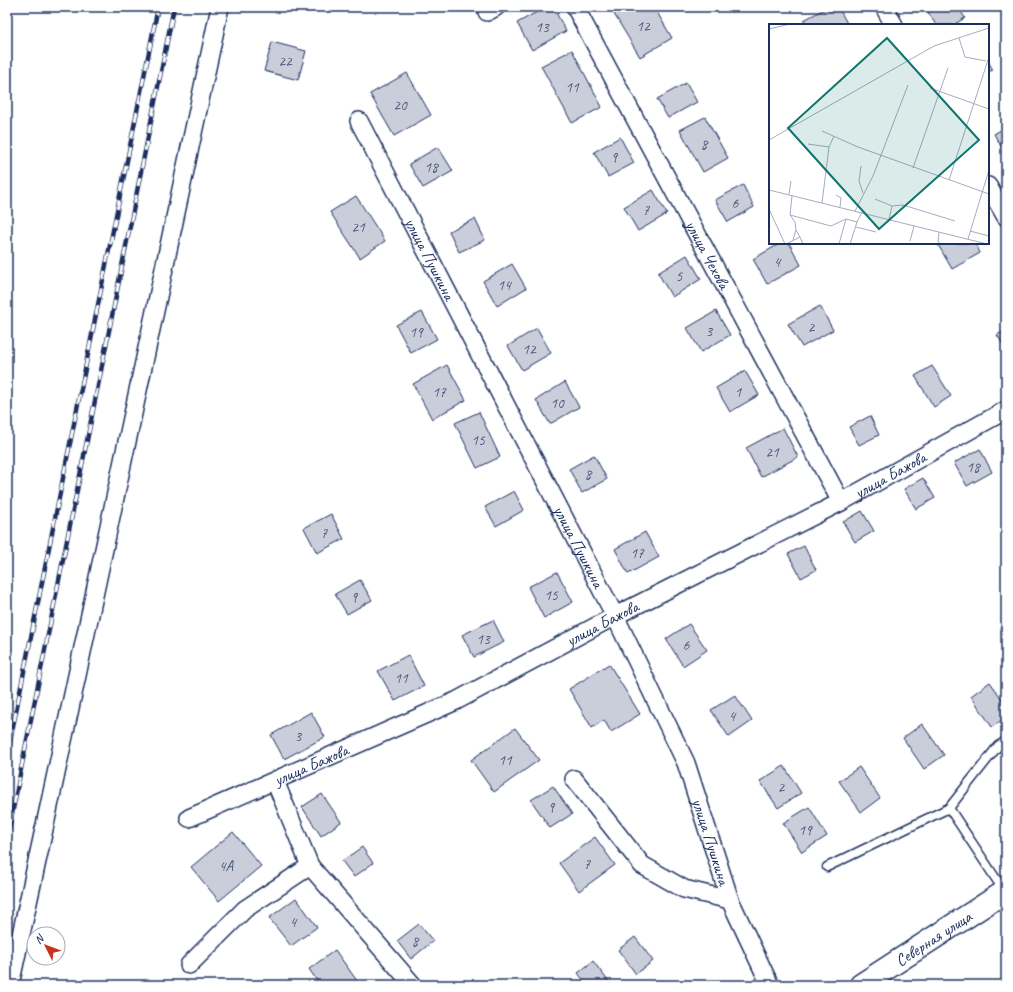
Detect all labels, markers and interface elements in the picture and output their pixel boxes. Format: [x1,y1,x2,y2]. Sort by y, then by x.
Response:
house number: 12 [636,17,651,36]
house number: 13 [535,18,550,37]
inset map [769,24,989,244]
house number: 22 [278,52,293,71]
house number: 11 [565,78,580,97]
house number: 20 [393,96,408,115]
house number: 8 [701,135,709,154]
house number: 9 [611,148,619,167]
house number: 18 [424,158,439,177]
house number: 6 [732,194,740,213]
house number: 7 [643,201,651,220]
street label: улица Пушкина [399,213,461,305]
street label: улица Чехова [680,216,736,295]
house number: 21 [351,218,366,237]
house number: 4 [774,253,782,272]
house number: 5 [676,267,684,286]
house number: 14 [497,276,512,295]
house number: 2 [808,318,816,337]
house number: 3 [706,322,714,341]
house number: 19 [409,323,424,342]
house number: 12 [522,340,537,359]
house number: 17 [432,383,447,402]
house number: 1 [735,383,743,402]
house number: 10 [550,394,565,413]
house number: 15 [471,431,486,450]
house number: 21 [765,443,780,462]
street label: улица Бажова [850,446,931,504]
house number: 18 [966,458,981,477]
house number: 8 [585,465,593,484]
street label: улица Пушкина [548,501,609,593]
house number: 7 [321,524,329,543]
house number: 17 [630,544,645,563]
house number: 15 [544,586,559,605]
house number: 9 [351,588,359,607]
street label: улица Бажова [562,595,644,652]
house number: 13 [476,630,491,649]
house number: 6 [683,636,691,655]
house number: 11 [394,669,409,688]
house number: 4 [729,707,737,726]
house number: 3 [295,727,303,746]
street label: улица Бажова [270,739,353,791]
house number: 11 [498,751,513,770]
house number: 2 [778,778,786,797]
street label: улица Пушкина [687,795,735,890]
house number: 9 [548,798,556,817]
house number: 19 [798,821,813,840]
house number: 7 [584,855,592,874]
house number: 4А [219,857,235,876]
street label: Северная улица [891,905,977,971]
house number: 4 [290,913,298,932]
north arrow [26,926,66,966]
text: N [31,930,48,947]
house number: 8 [412,932,420,951]

